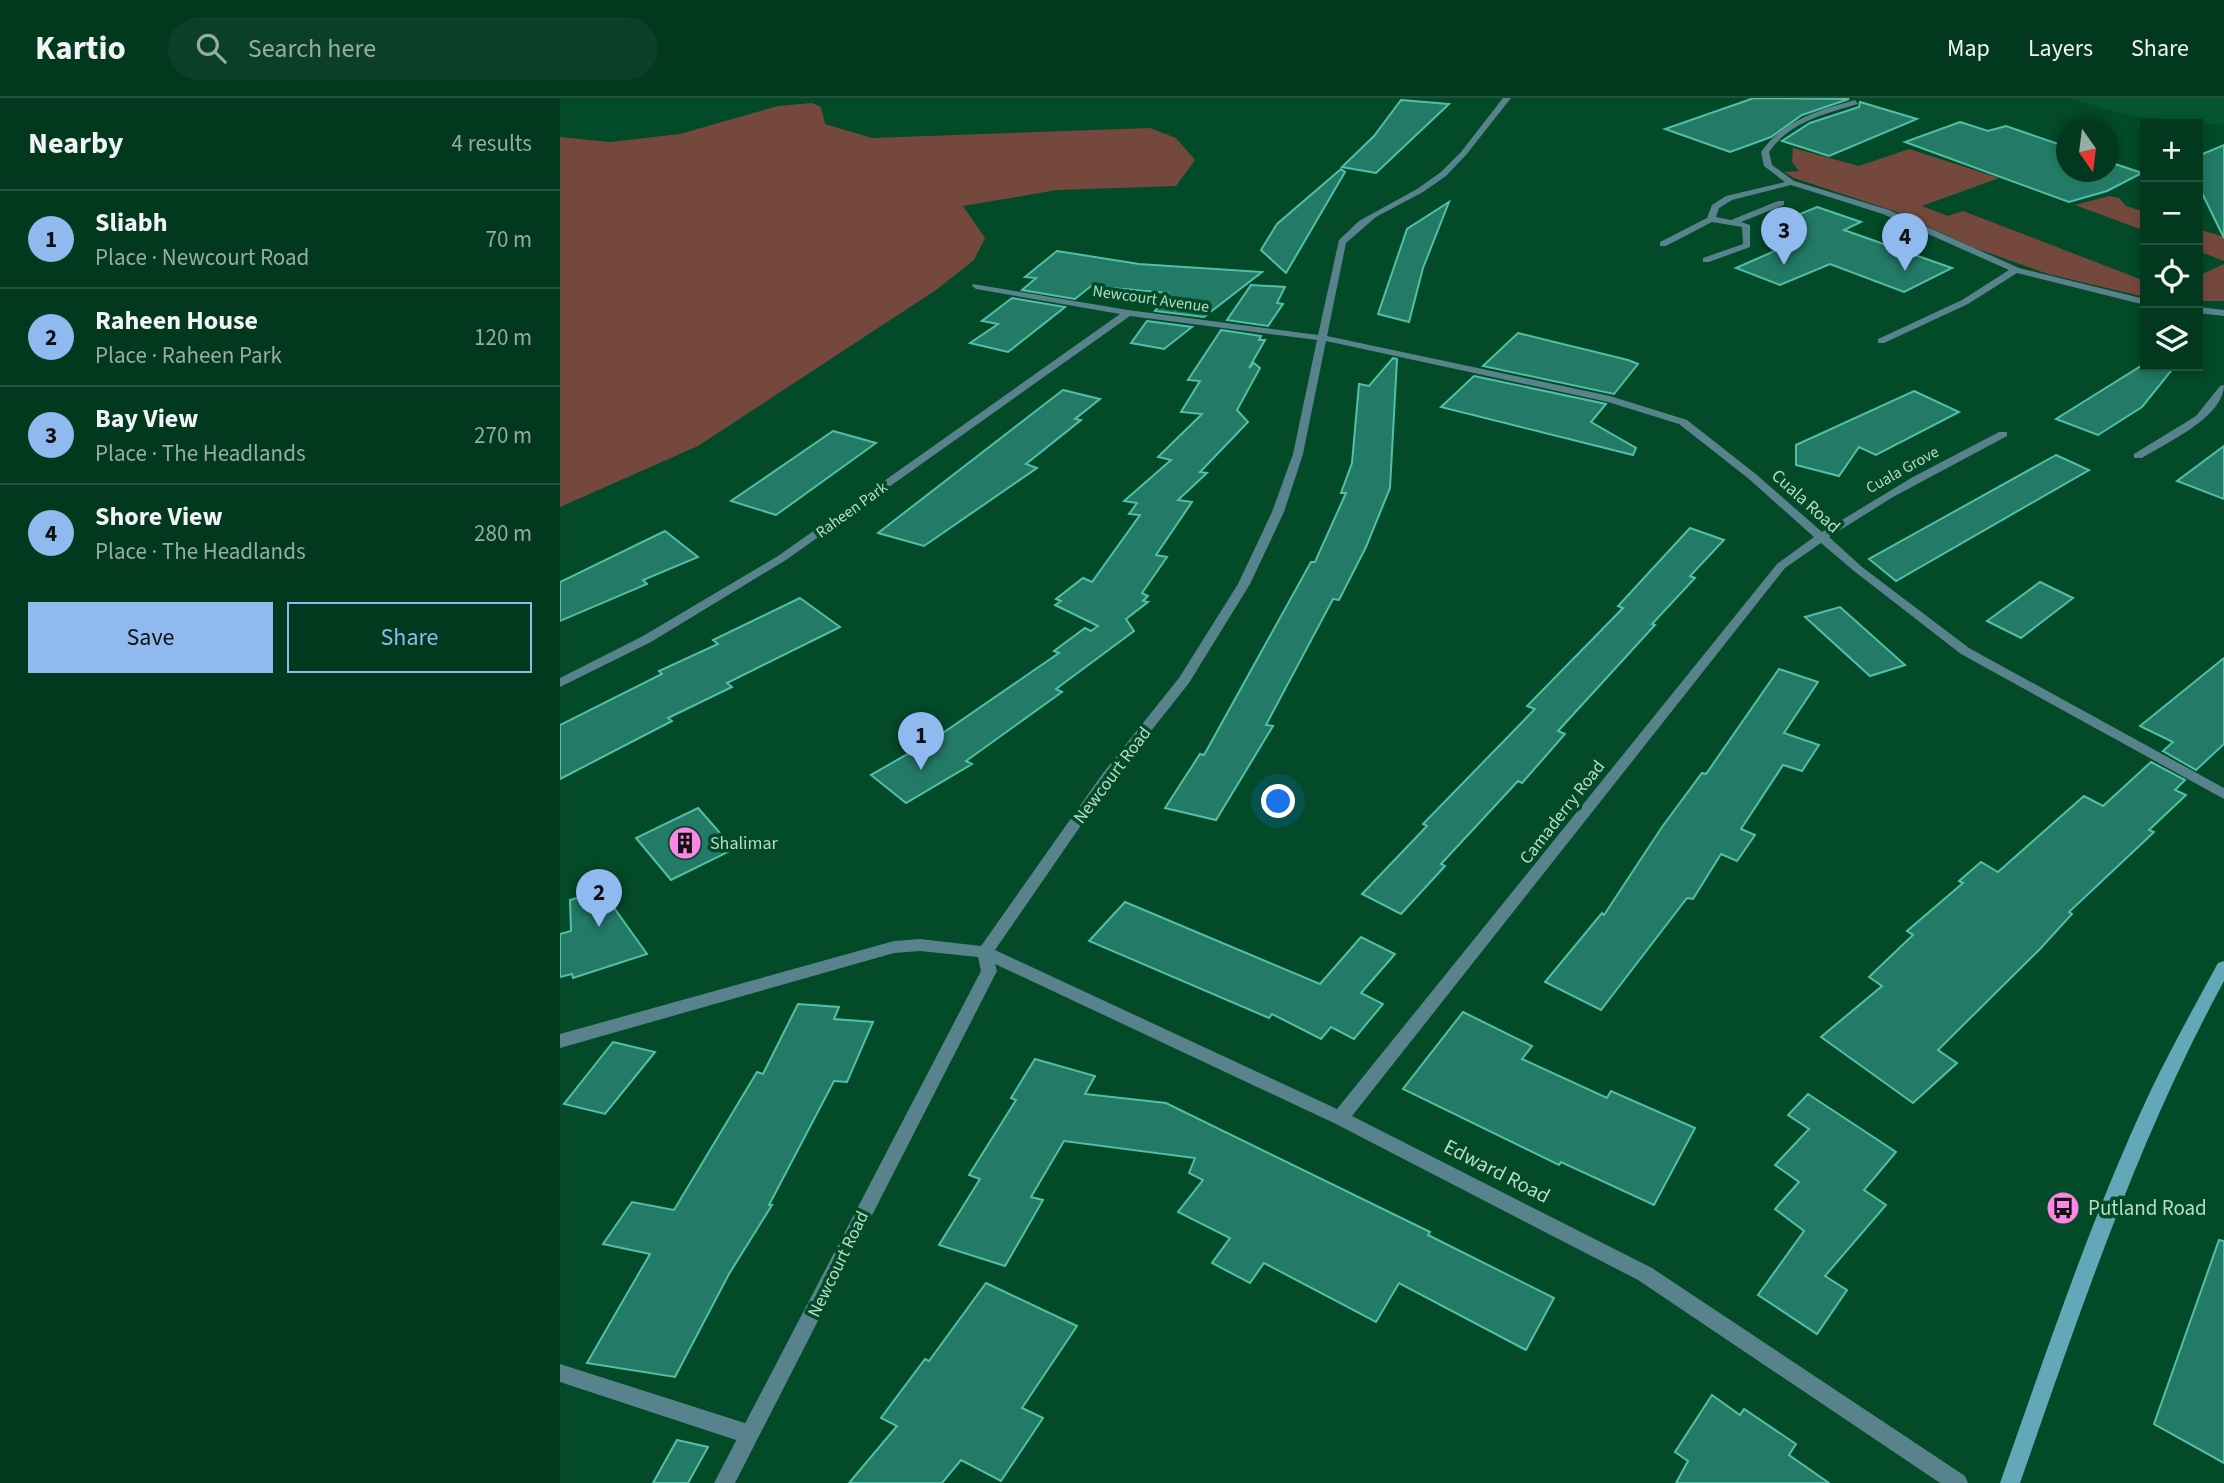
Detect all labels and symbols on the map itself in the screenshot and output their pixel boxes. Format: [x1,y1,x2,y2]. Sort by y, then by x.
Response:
north arrow [2056,119,2119,182]
pin: 3 [1761,207,1807,265]
pin: 4 [1882,213,1928,271]
street label: Newcourt Avenue [1091,280,1211,318]
street label: Cuala Grove [1862,441,1943,499]
street label: Cuala Road [1766,464,1846,539]
street label: Raheen Park [811,476,892,543]
pin: 1 [898,712,944,770]
street label: Newcourt Road [1068,722,1157,829]
street label: Camaderry Road [1514,755,1611,870]
your location [1261,784,1295,818]
building icon: Shalimar [666,824,704,862]
place label: Shalimar [710,831,778,856]
pin: 2 [576,869,622,927]
street label: Edward Road [1439,1131,1555,1211]
bus stop icon: Putland Road [2044,1189,2082,1227]
place label: Putland Road [2088,1193,2207,1223]
street label: Newcourt Road [802,1207,875,1322]

